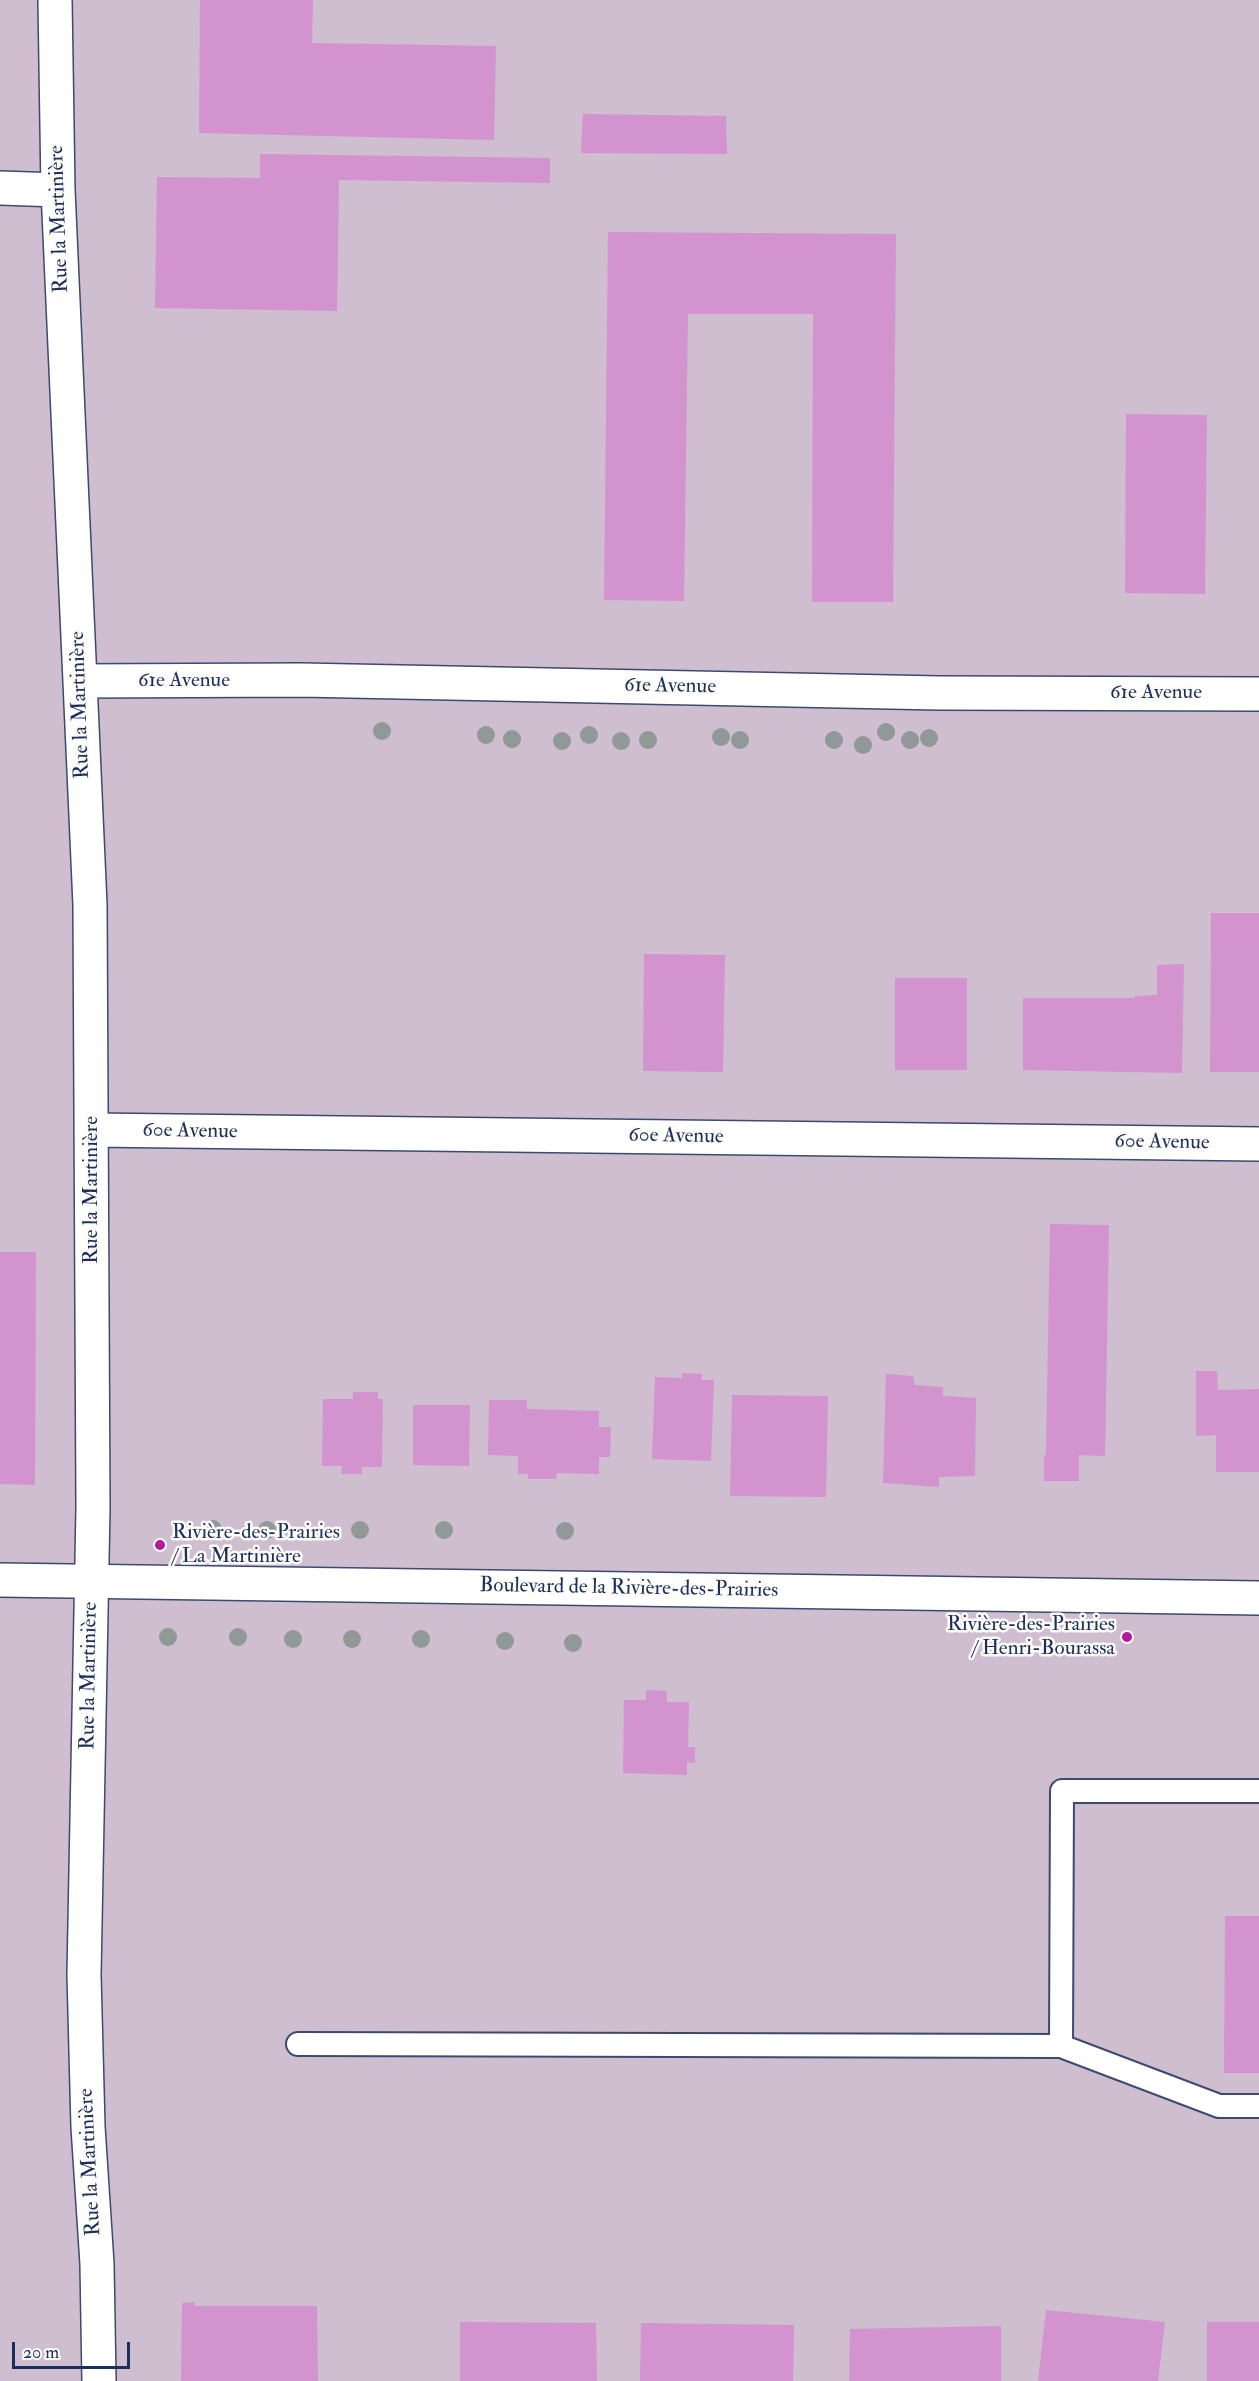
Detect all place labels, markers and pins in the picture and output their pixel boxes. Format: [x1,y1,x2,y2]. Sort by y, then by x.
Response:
place label: Rivière-des-Prairies / La Martinière [172,1520,340,1570]
marker: Rivière-des-Prairies / La Martinière [153,1538,167,1552]
place label: Rivière-des-Prairies / Henri-Bourassa [947,1612,1115,1662]
marker: Rivière-des-Prairies / Henri-Bourassa [1120,1630,1134,1644]

